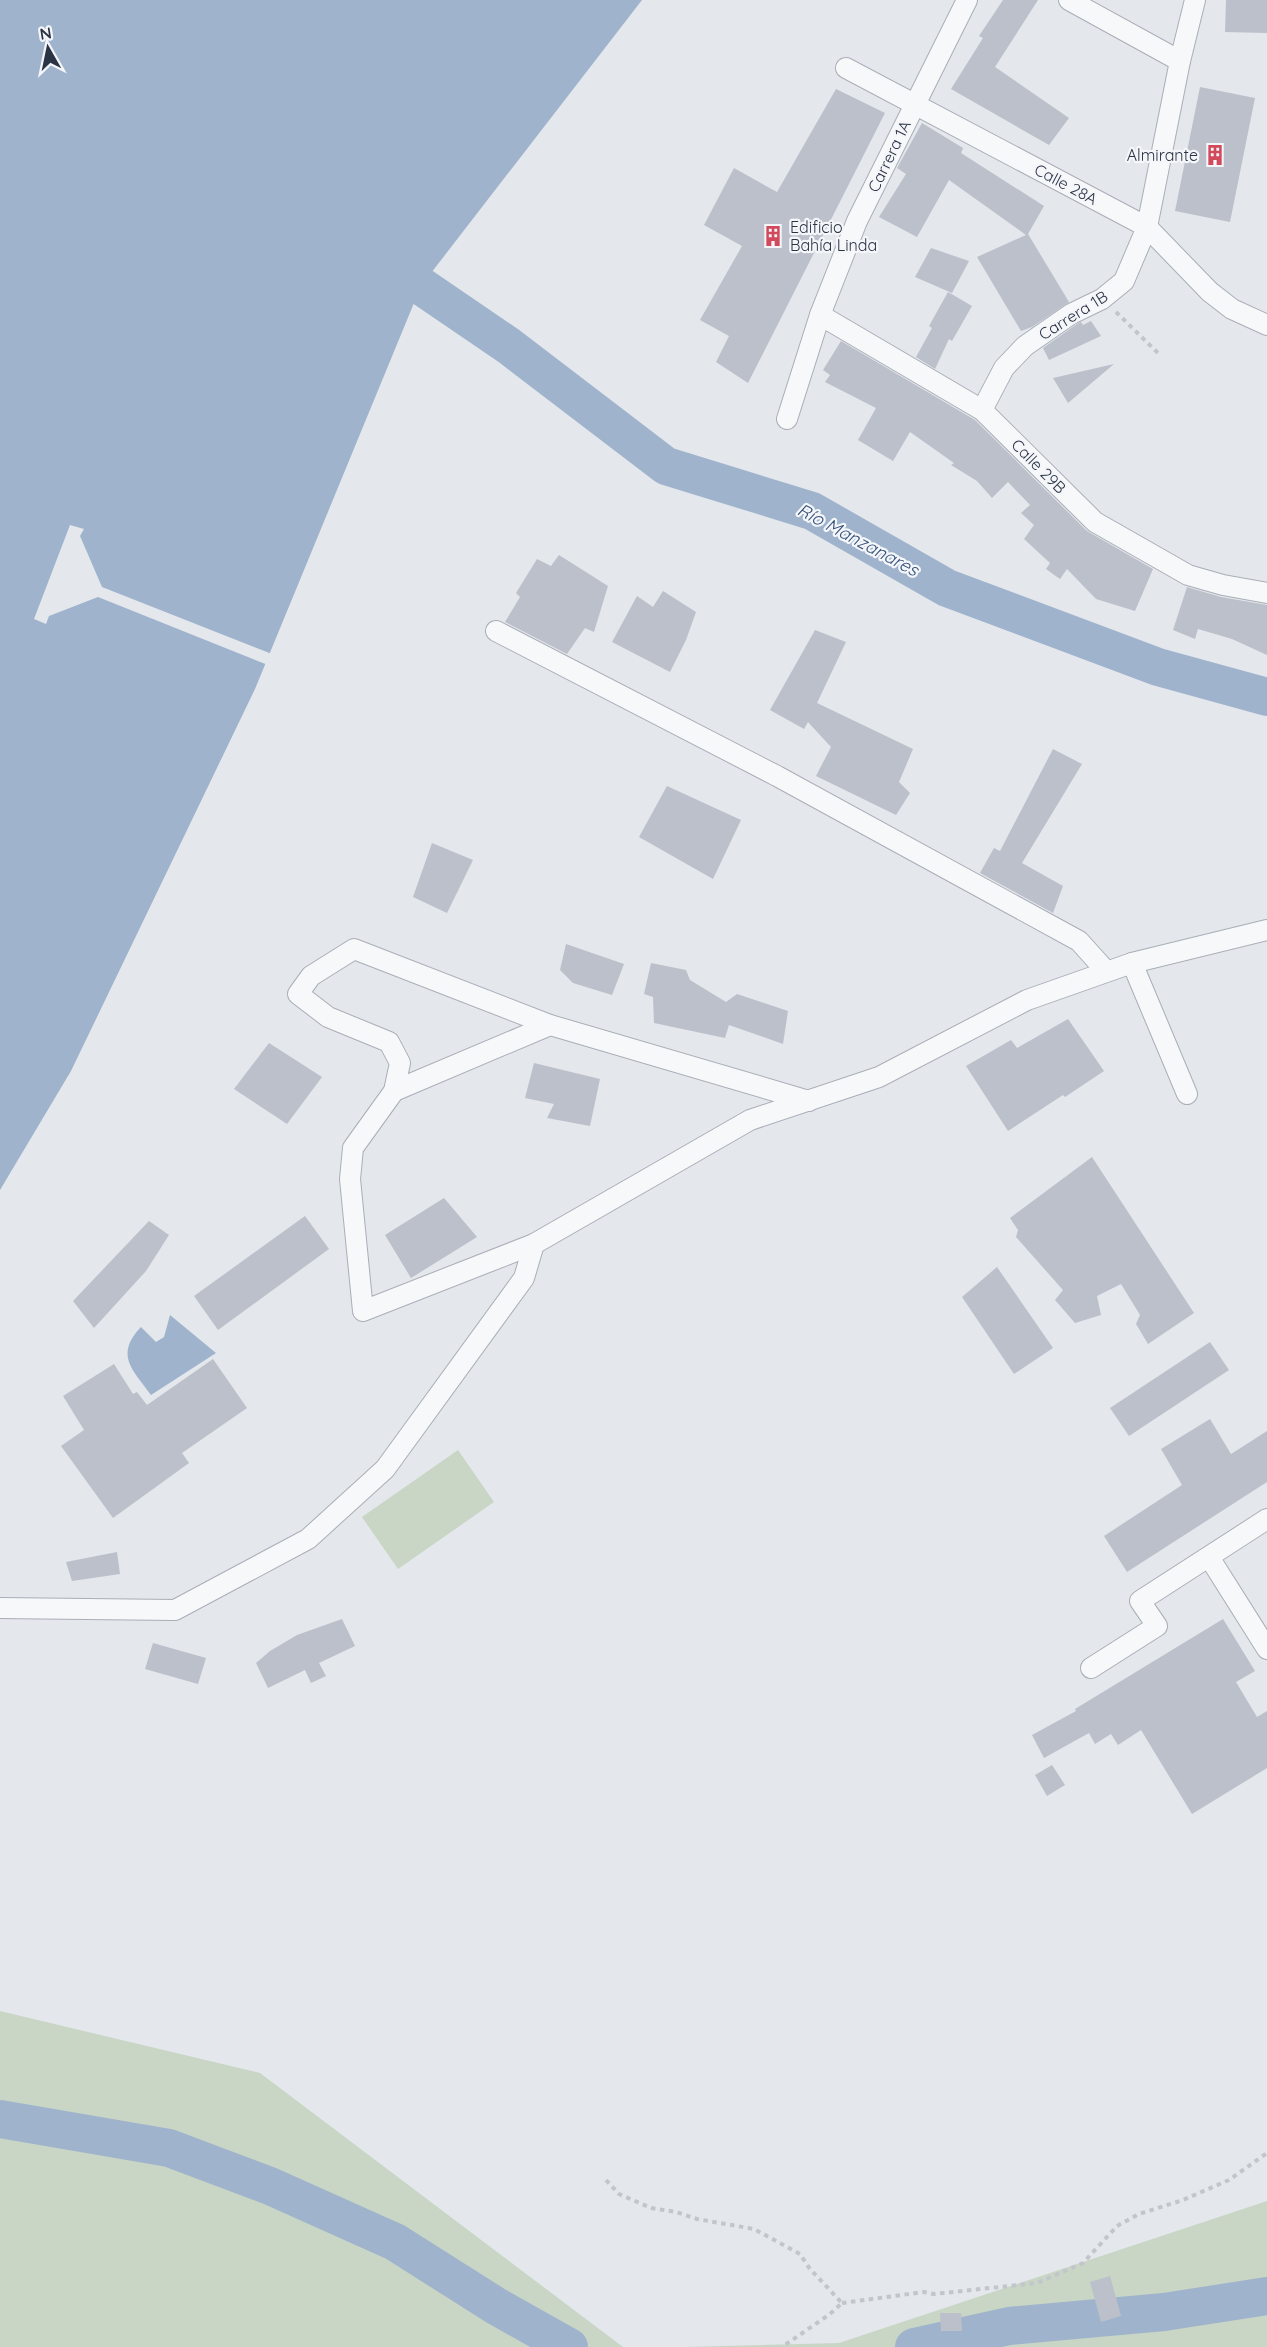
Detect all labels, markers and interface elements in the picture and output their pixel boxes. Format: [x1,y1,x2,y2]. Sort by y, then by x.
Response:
north arrow [18,18,78,78]
text: N [38,22,53,44]
street label: Carrera 1A [863,117,915,195]
building icon: Almirante [1203,143,1227,167]
place label: Almirante [1127,145,1198,165]
street label: Calle 28A [1031,159,1101,209]
place label: Edificio Bahía Linda [790,217,877,255]
building icon: Edificio Bahía Linda [761,224,785,248]
street label: Carrera 1B [1035,286,1111,344]
street label: Calle 29B [1008,435,1070,497]
water label: Río Manzanares [794,498,924,582]

